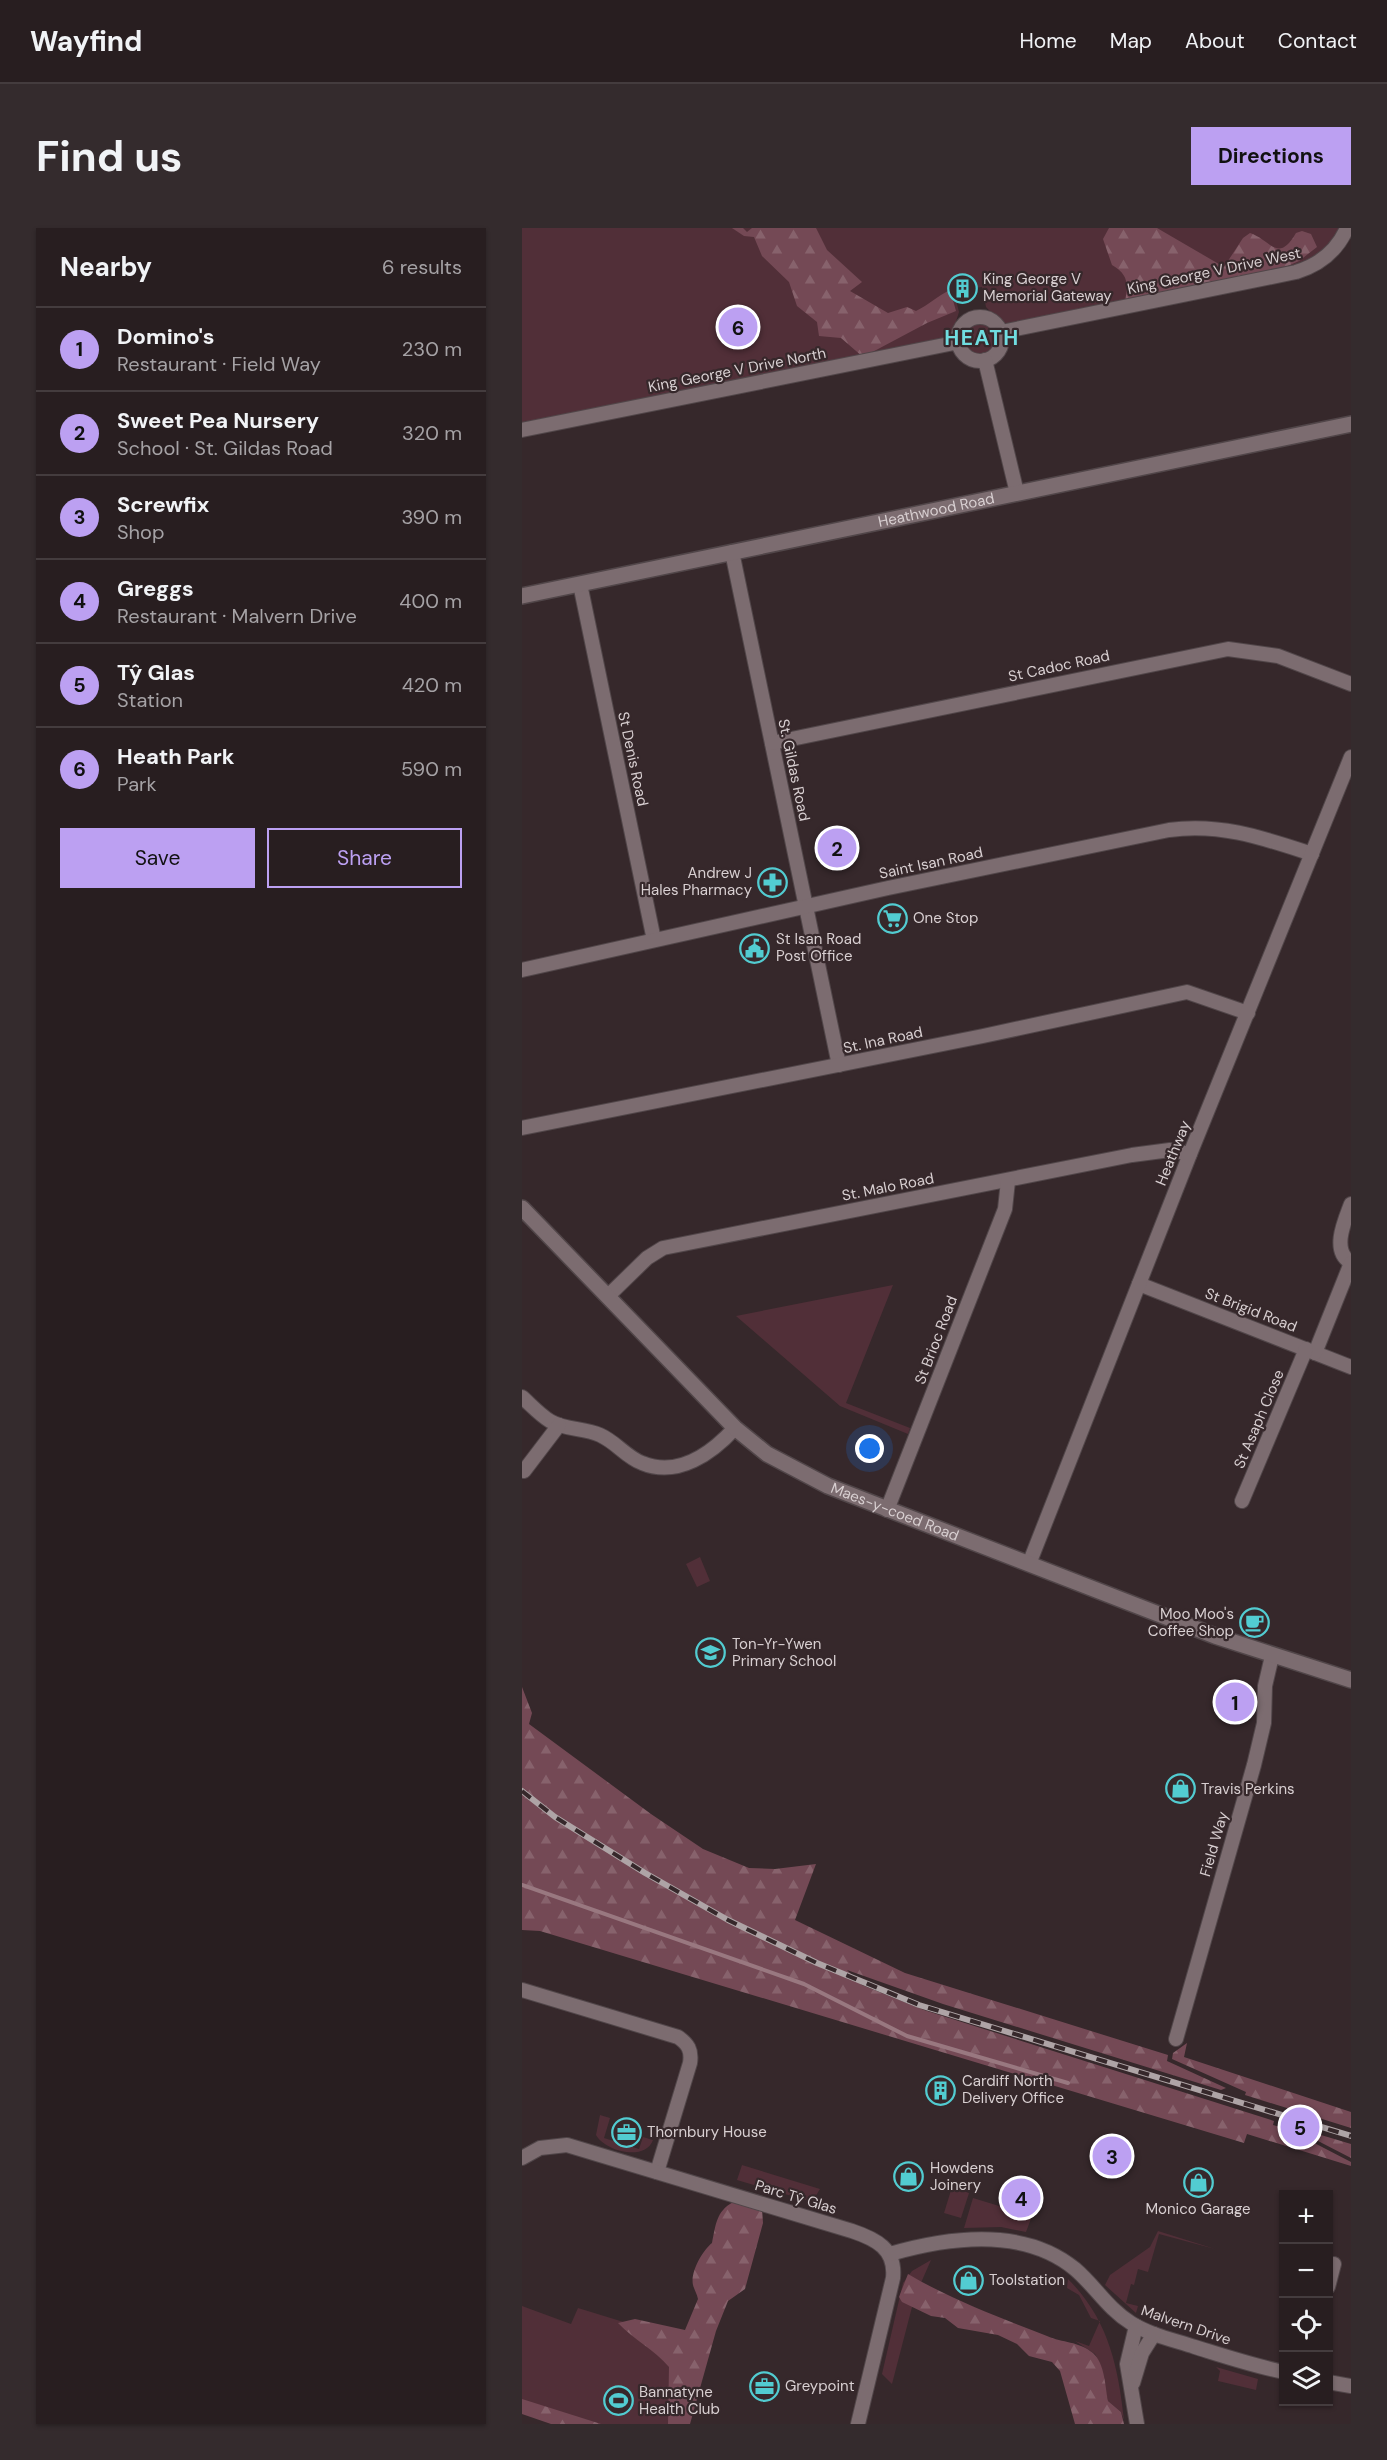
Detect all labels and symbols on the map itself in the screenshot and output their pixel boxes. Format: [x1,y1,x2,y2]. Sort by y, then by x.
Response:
street label: King George V Drive West [1125,243,1303,299]
place label: King George V Memorial Gateway [983,269,1112,306]
building icon: King George V Memorial Gateway [946,272,978,304]
pin: 6 [718,304,758,350]
district label: HEATH [944,324,1020,352]
street label: King George V Drive North [646,343,828,397]
street label: Heathwood Road [876,488,996,532]
street label: St Cadoc Road [1006,645,1112,687]
street label: St Denis Road [613,710,653,808]
street label: St. Gildas Road [773,717,815,823]
pin: 2 [818,826,856,870]
street label: Saint Isan Road [877,842,985,884]
place label: Andrew J Hales Pharmacy [641,863,753,900]
pharmacy icon: Andrew J Hales Pharmacy [757,866,789,898]
supermarket icon: One Stop [876,902,908,934]
place label: One Stop [913,908,978,928]
place label: St Isan Road Post Office [776,929,861,966]
public building icon: St Isan Road Post Office [739,932,771,964]
street label: St. Ina Road [841,1022,925,1058]
street label: Heathway [1151,1117,1195,1189]
street label: St. Malo Road [840,1168,936,1206]
street label: St Brigid Road [1202,1283,1300,1337]
street label: St Brioc Road [910,1293,962,1387]
street label: St Asaph Close [1229,1367,1289,1471]
your location [855,1434,884,1463]
street label: Maes-y-coed Road [828,1478,962,1546]
place label: Moo Moo's Coffee Shop [1148,1604,1234,1641]
cafe icon: Moo Moo's Coffee Shop [1239,1607,1271,1639]
place label: Ton-Yr-Ywen Primary School [732,1634,836,1671]
school or university icon: Ton-Yr-Ywen Primary School [695,1637,727,1669]
pin: 1 [1216,1680,1254,1724]
shop icon: Travis Perkins [1164,1773,1196,1805]
place label: Travis Perkins [1201,1779,1295,1799]
street label: Field Way [1195,1808,1233,1879]
place label: Cardiff North Delivery Office [962,2071,1064,2108]
building icon: Cardiff North Delivery Office [925,2074,957,2106]
pin: 5 [1280,2104,1320,2150]
office icon: Thornbury House [610,2116,642,2148]
place label: Thornbury House [647,2122,767,2142]
pin: 3 [1092,2134,1132,2178]
place label: Howdens Joinery [930,2158,994,2195]
shop icon: Howdens Joinery [893,2161,925,2193]
shop icon: Monico Garage [1182,2166,1214,2198]
street label: Parc Tŷ Glas [753,2175,839,2219]
pin: 4 [1002,2176,1040,2220]
place label: Monico Garage [1145,2199,1251,2219]
shop icon: Toolstation [952,2264,984,2296]
place label: Toolstation [989,2270,1065,2290]
street label: Malvern Drive [1138,2300,1234,2350]
office icon: Greypoint [748,2370,780,2402]
place label: Greypoint [785,2376,855,2396]
place label: Bannatyne Health Club [639,2382,720,2419]
sports icon: Bannatyne Health Club [602,2385,634,2417]

